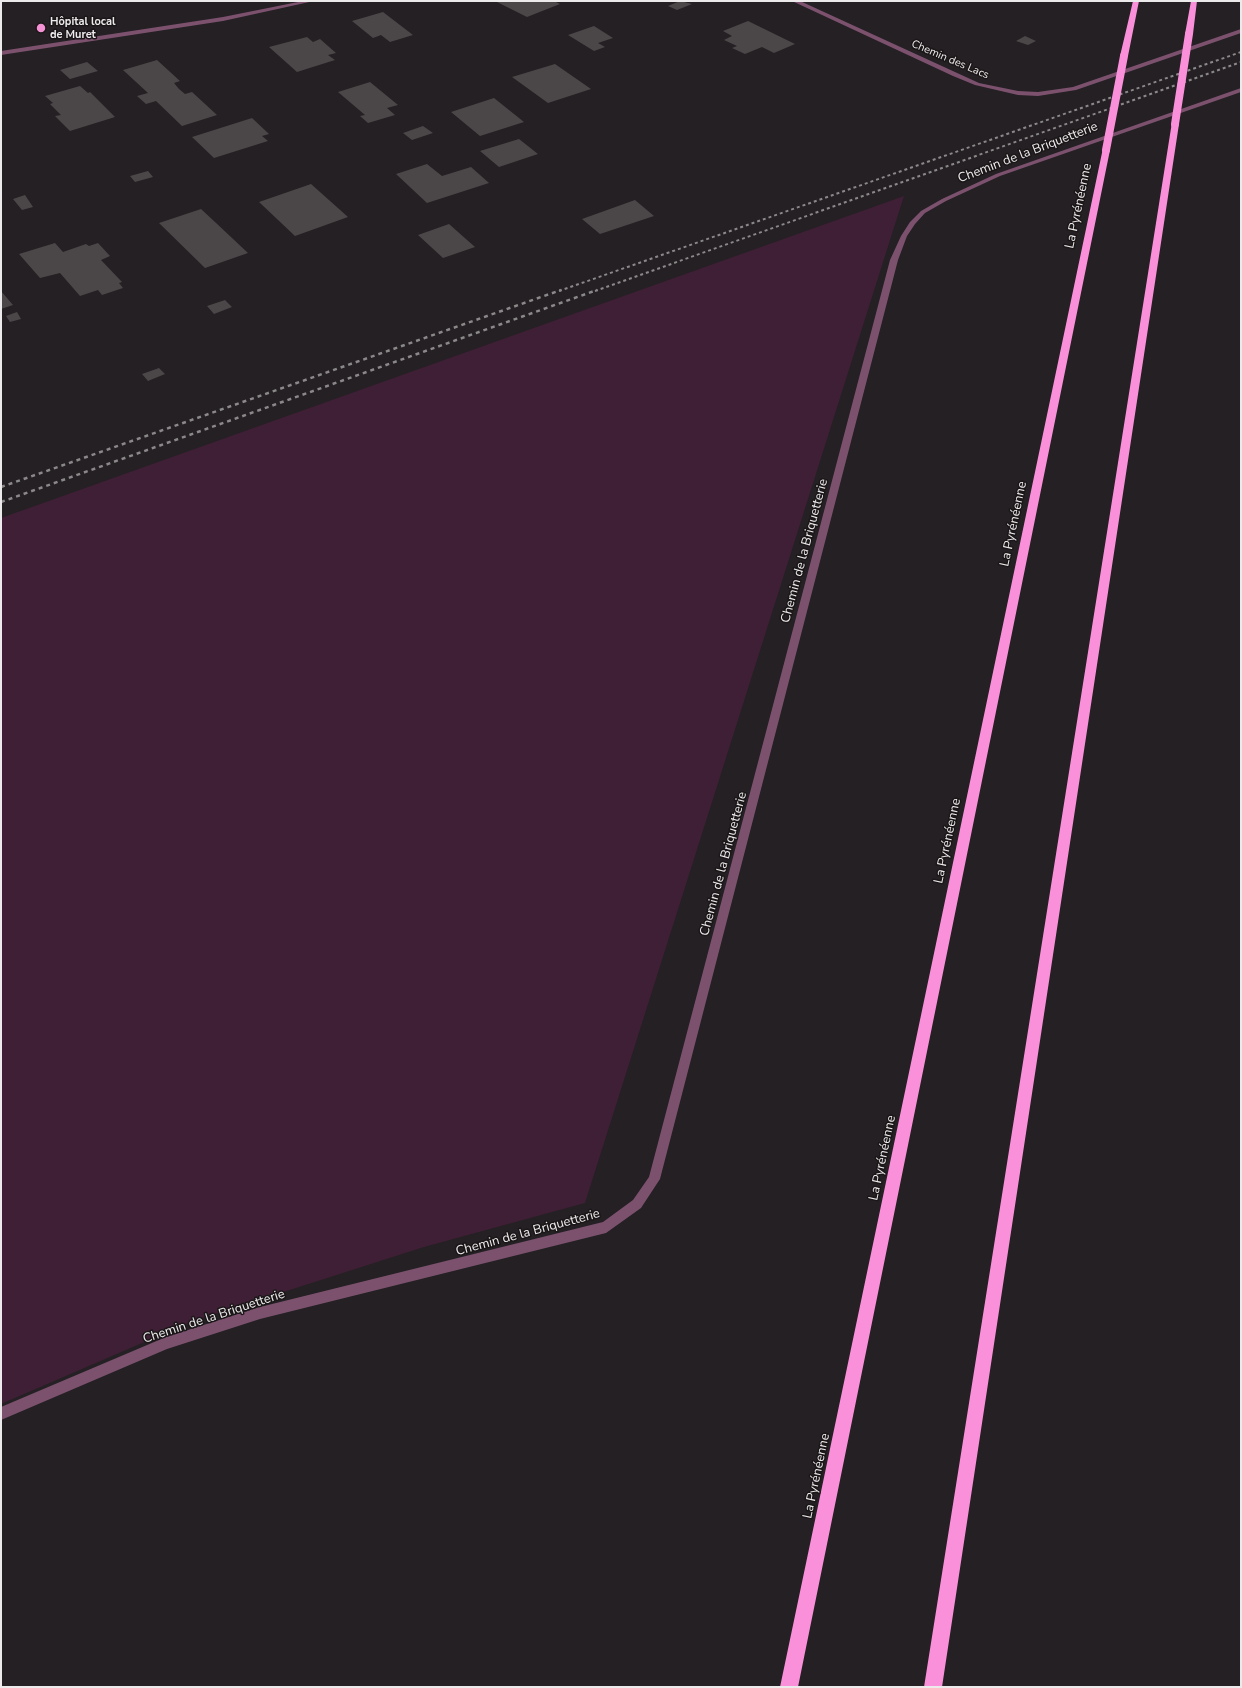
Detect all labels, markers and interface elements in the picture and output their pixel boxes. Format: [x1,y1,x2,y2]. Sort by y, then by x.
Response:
place label: Hôpital local de Muret [50,15,115,41]
marker: Hôpital local de Muret [35,22,47,34]
street label: Chemin des Lacs [909,38,991,82]
street label: Chemin de la Briquetterie [956,119,1100,187]
street label: La Pyrénéenne [1062,162,1096,250]
street label: Chemin de la Briquetterie [778,477,832,625]
street label: La Pyrénéenne [997,480,1031,568]
street label: Chemin de la Briquetterie [697,790,751,938]
street label: La Pyrénéenne [931,797,965,885]
street label: La Pyrénéenne [866,1114,900,1202]
street label: Chemin de la Briquetterie [454,1206,602,1260]
street label: Chemin de la Briquetterie [141,1287,287,1347]
street label: La Pyrénéenne [800,1432,834,1520]

